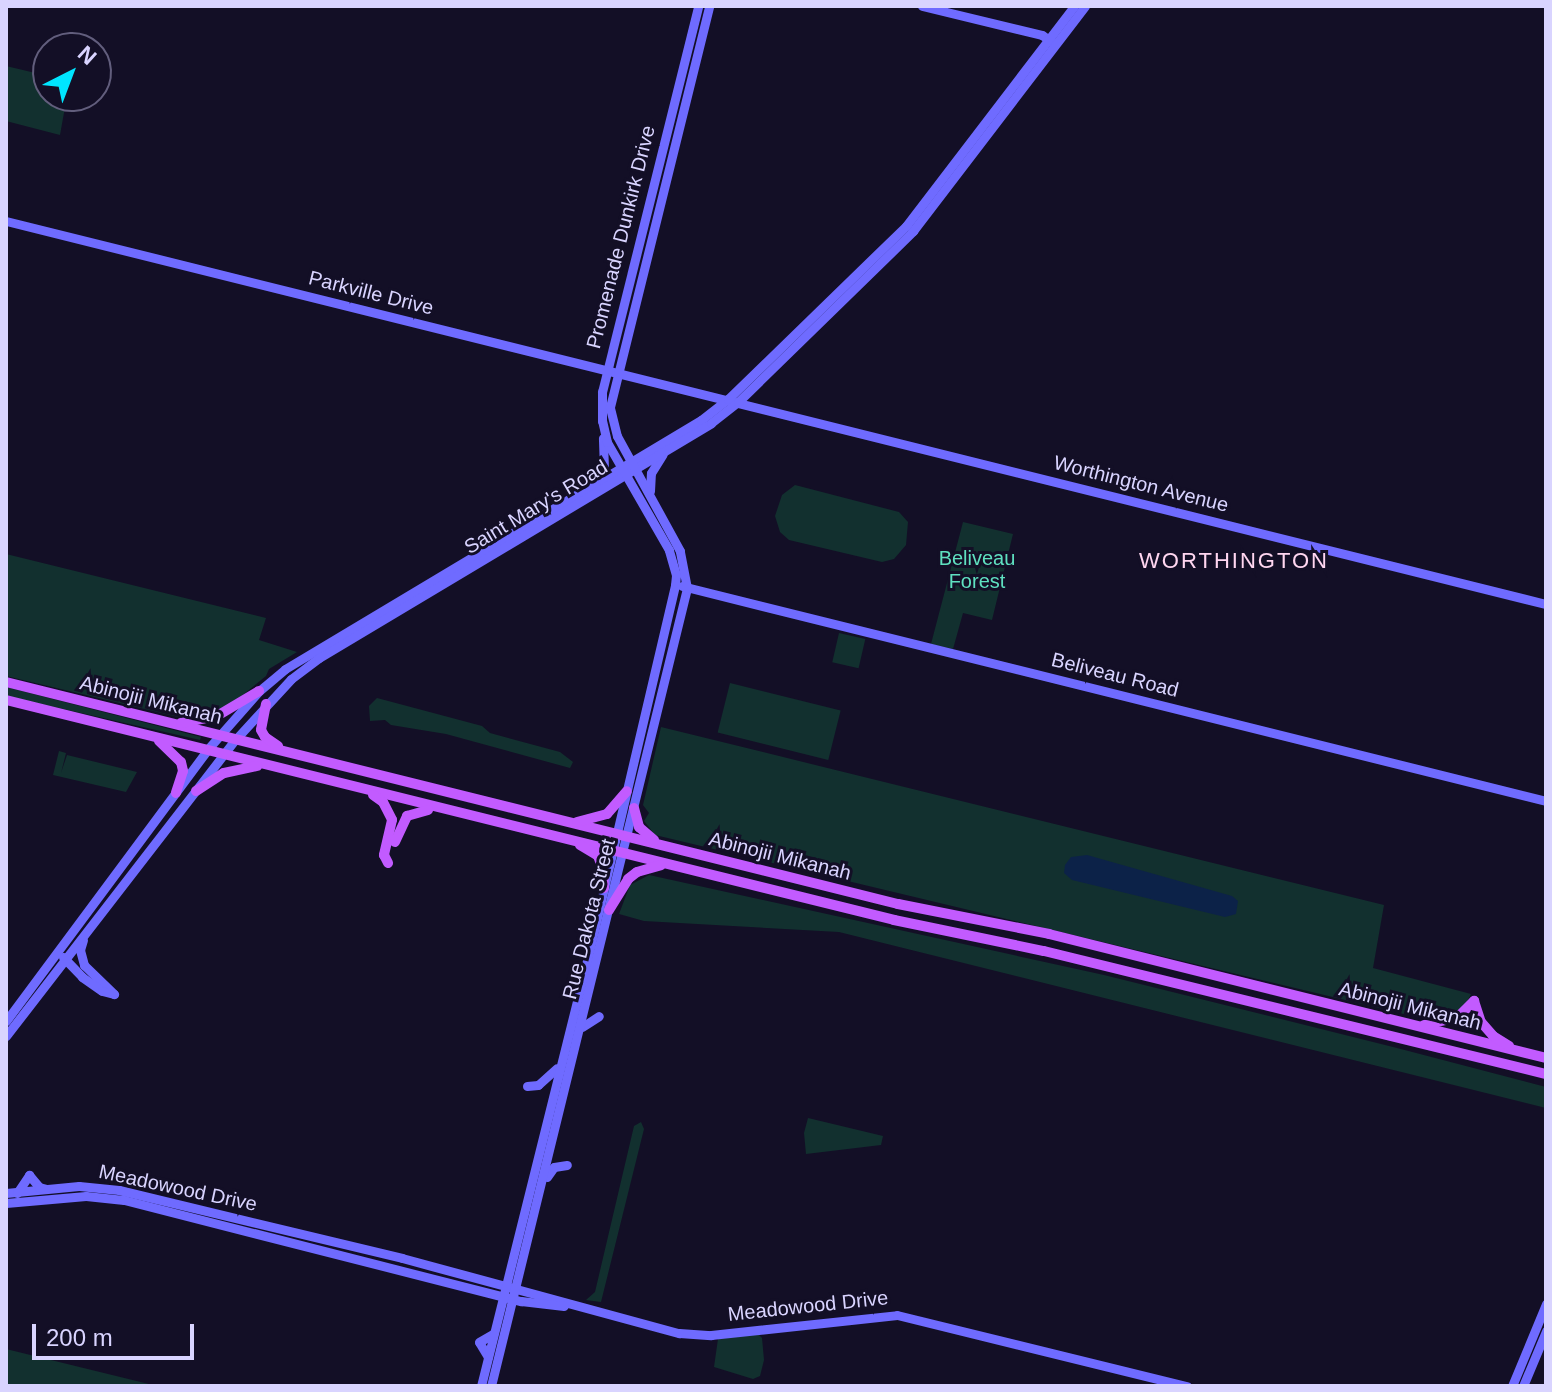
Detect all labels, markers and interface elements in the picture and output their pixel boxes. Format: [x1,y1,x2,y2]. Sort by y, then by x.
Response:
north arrow [32,32,112,112]
text: N [73,41,101,70]
street label: Promenade Dunkirk Drive [582,123,660,351]
street label: Parkville Drive [306,266,436,320]
street label: Worthington Avenue [1051,451,1231,517]
street label: Saint Mary's Road [460,455,612,559]
park label: Beliveau Forest [939,547,1015,594]
district label: WORTHINGTON [1139,548,1329,574]
street label: Beliveau Road [1049,648,1181,702]
street label: Abinojii Mikanah [77,671,225,729]
street label: Abinojii Mikanah [706,827,854,885]
street label: Rue Dakota Street [557,836,621,1002]
street label: Abinojii Mikanah [1336,977,1484,1035]
street label: Meadowood Drive [97,1160,259,1216]
street label: Meadowood Drive [727,1286,889,1326]
scale bar [36,1308,198,1358]
text: 200 m [46,1324,113,1351]

